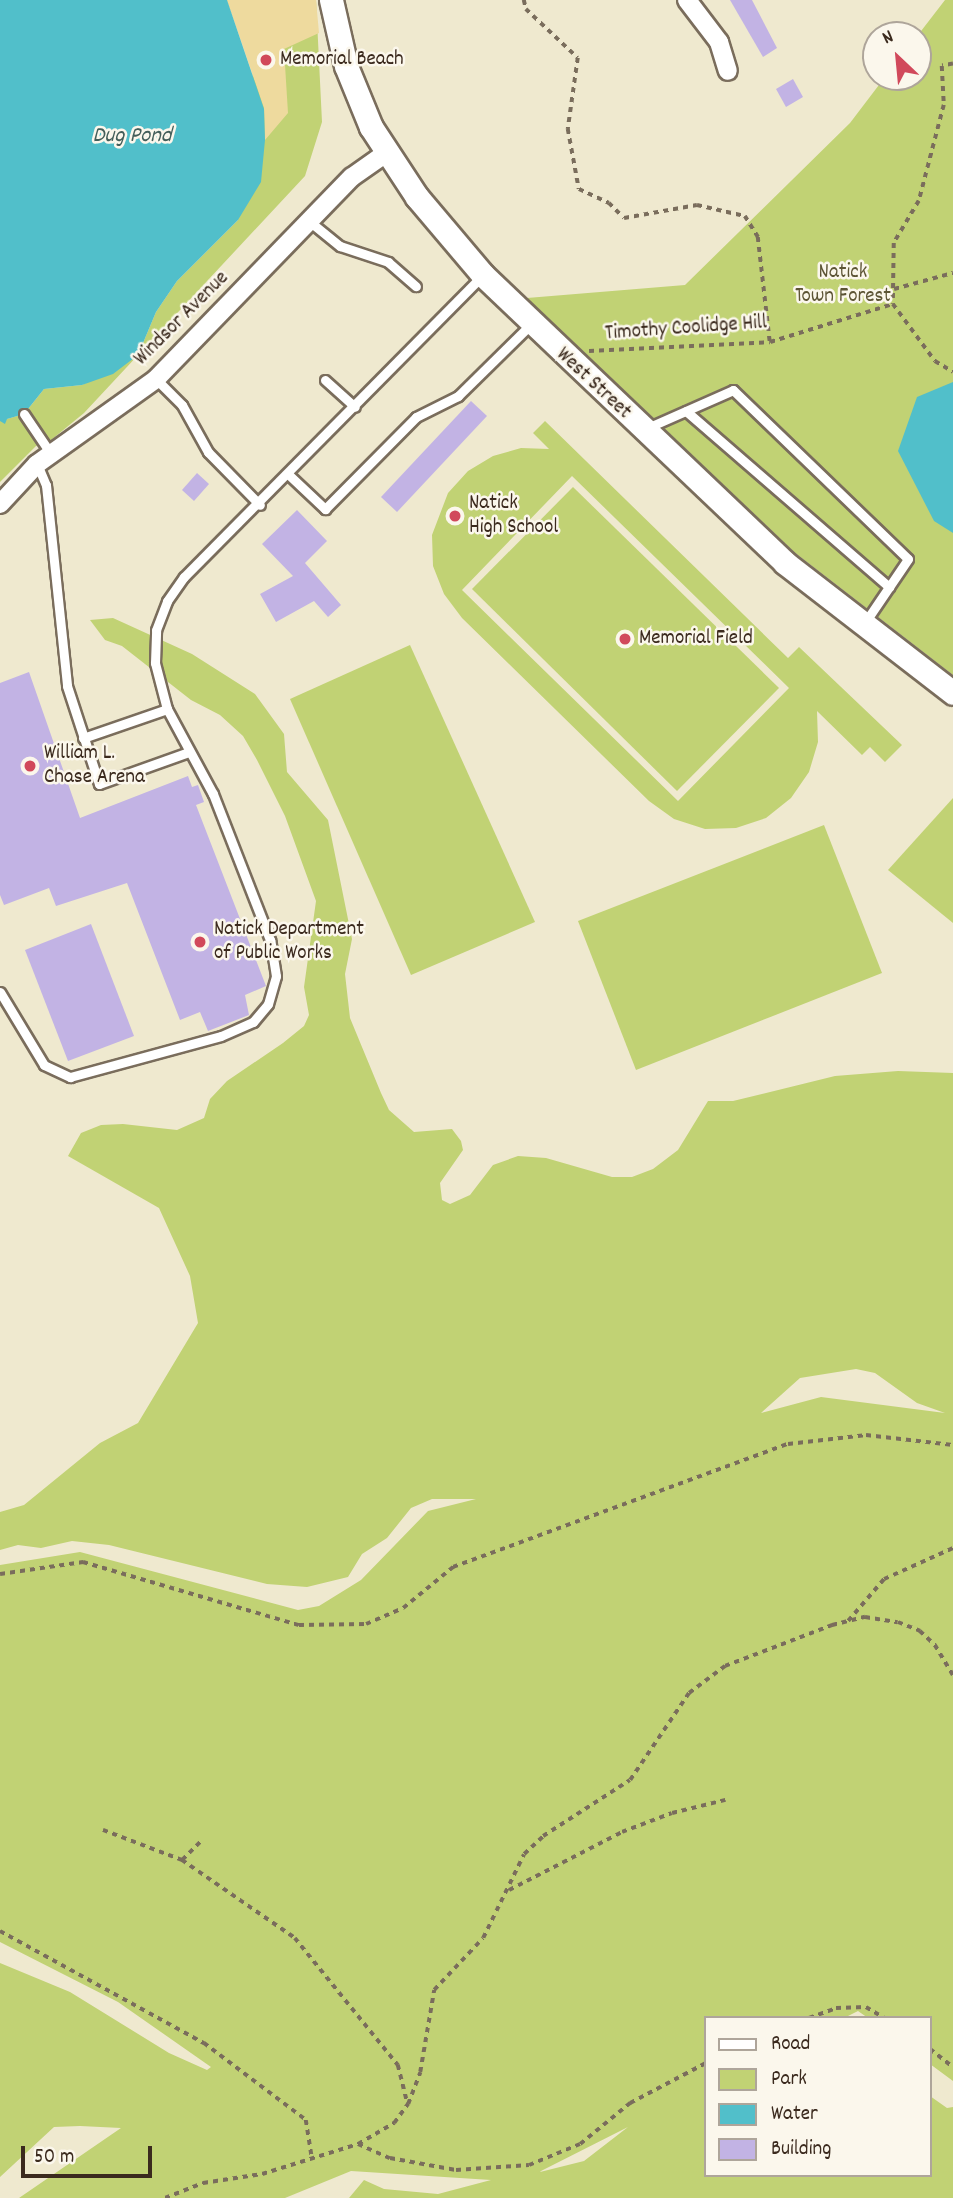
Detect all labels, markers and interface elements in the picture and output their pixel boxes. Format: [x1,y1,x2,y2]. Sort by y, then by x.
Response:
north arrow [862,21,932,91]
text: N [878,24,899,53]
place label: Memorial Beach [280,47,404,73]
marker: Memorial Beach [258,52,274,68]
water label: Dug Pond [92,123,172,151]
park label: Natick Town Forest [795,260,891,310]
street label: Windsor Avenue [129,266,235,372]
street label: Timothy Coolidge Hill [604,311,768,347]
street label: West Street [550,343,636,425]
place label: Natick High School [469,491,558,541]
marker: Natick High School [447,508,463,524]
place label: Memorial Field [639,626,753,652]
marker: Memorial Field [617,631,633,647]
place label: William L. Chase Arena [44,741,145,791]
marker: William L. Chase Arena [22,758,38,774]
place label: Natick Department of Public Works [214,917,364,967]
marker: Natick Department of Public Works [192,934,208,950]
legend [704,2016,932,2177]
text: Road [771,2030,810,2060]
text: Park [771,2065,807,2095]
text: Water [771,2100,818,2130]
scale bar [24,2132,156,2176]
text: Building [771,2135,831,2165]
text: 50 m [34,2143,74,2173]

